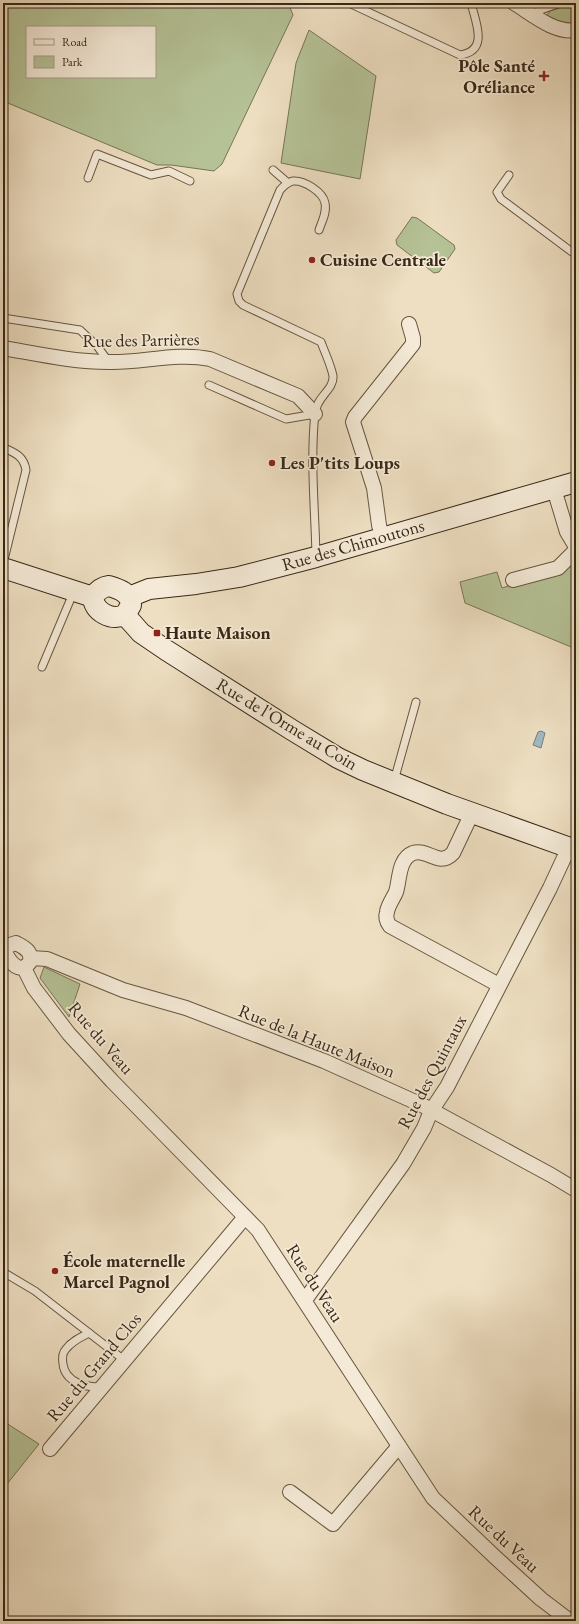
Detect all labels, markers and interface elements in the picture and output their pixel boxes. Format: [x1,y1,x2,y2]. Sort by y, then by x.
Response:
legend [26,26,156,78]
text: Road [62,34,88,50]
text: Park [62,54,83,70]
place label: Pôle Santé Oréliance [458,54,535,98]
marker: Pôle Santé Oréliance [538,70,550,82]
place label: Cuisine Centrale [320,248,447,271]
marker: Cuisine Centrale [307,255,317,265]
street label: Rue des Parrières [82,327,200,352]
place label: Les P'tits Loups [280,451,400,474]
marker: Les P'tits Loups [267,458,277,468]
street label: Rue des Chimoutons [279,513,427,576]
place label: Haute Maison [165,621,271,644]
marker: Haute Maison [152,628,162,638]
street label: Rue de l'Orme au Coin [212,672,363,775]
street label: Rue du Veau [63,996,140,1079]
street label: Rue de la Haute Maison [235,999,399,1083]
street label: Rue des Quintaux [392,1011,471,1133]
street label: Rue du Veau [282,1239,350,1327]
place label: École maternelle Marcel Pagnol [63,1249,186,1293]
marker: École maternelle Marcel Pagnol [50,1266,60,1276]
street label: Rue du Grand Clos [41,1307,146,1426]
street label: Rue du Veau [464,1500,545,1578]

